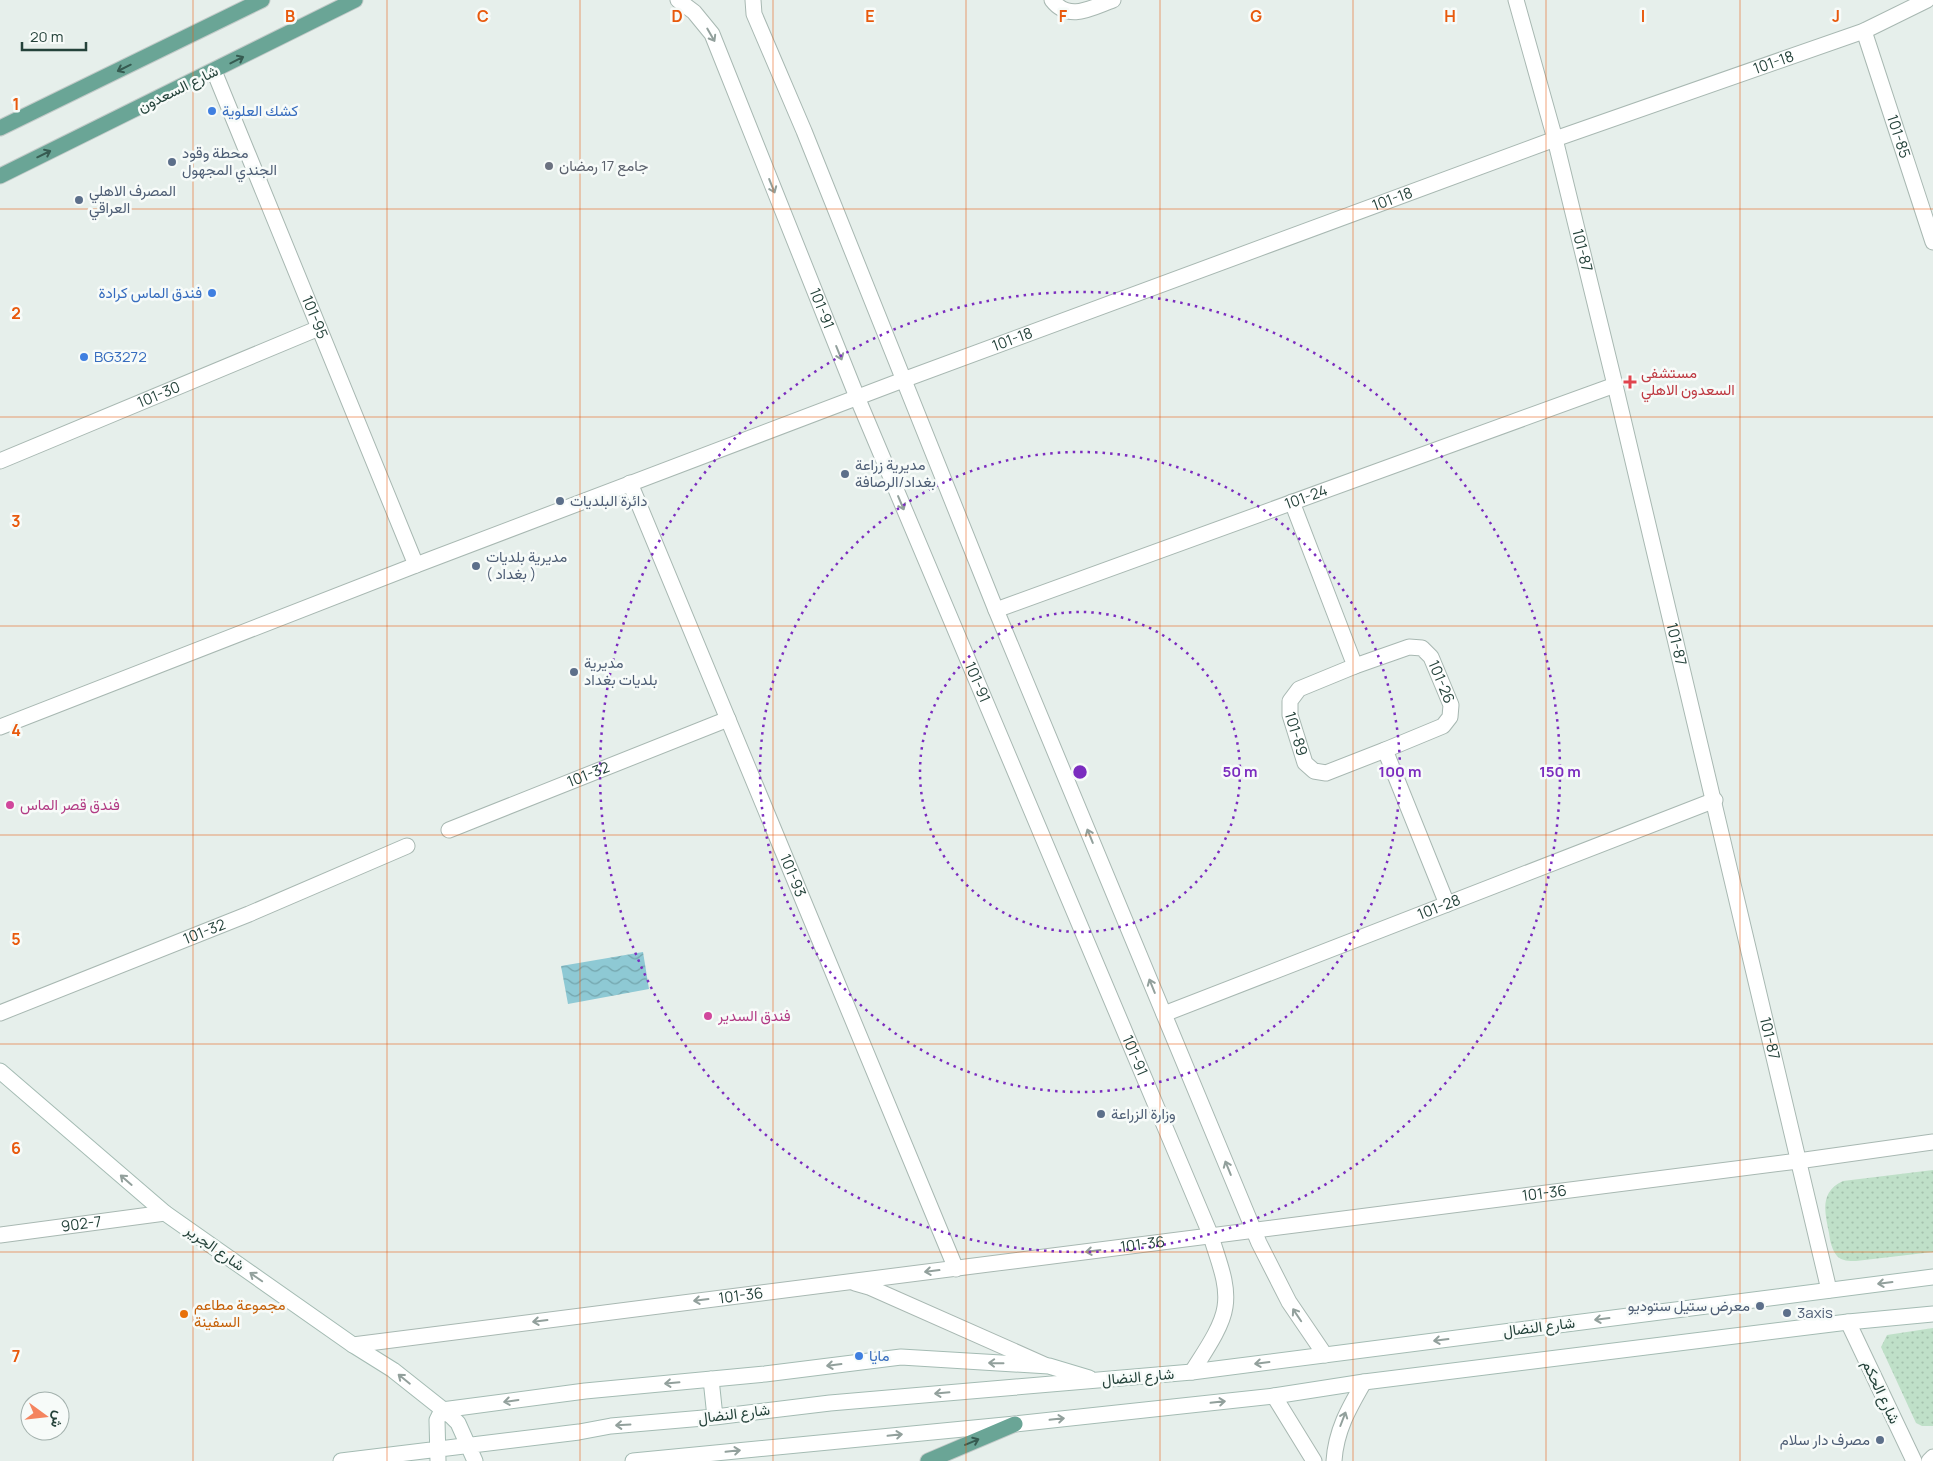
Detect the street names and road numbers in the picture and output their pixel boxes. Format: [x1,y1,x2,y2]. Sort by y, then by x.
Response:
street label: 101-18 [1750,45,1797,79]
street label: شارع السعدون [134,60,222,118]
street label: 101-85 [1882,112,1916,161]
street label: 101-18 [1369,182,1415,216]
street label: 101-87 [1567,227,1598,274]
street label: 101-91 [805,285,840,332]
street label: 101-95 [297,292,333,342]
street label: 101-18 [989,322,1035,356]
street label: 101-30 [134,376,183,413]
street label: 101-24 [1282,479,1331,514]
street label: 101-87 [1662,621,1692,668]
street label: 101-26 [1423,657,1460,707]
street label: 101-91 [960,659,996,706]
street label: 101-89 [1280,709,1313,758]
street label: 101-32 [564,756,613,792]
street label: 101-93 [775,851,812,900]
street label: 101-28 [1414,889,1463,925]
street label: 101-32 [180,913,229,949]
street label: 101-87 [1755,1015,1785,1062]
street label: 101-91 [1117,1032,1153,1079]
street label: 101-36 [1521,1180,1568,1206]
street label: 902-7 [60,1211,103,1237]
street label: شارع الجرير [180,1219,249,1277]
street label: 101-36 [1119,1231,1166,1257]
street label: 101-36 [717,1282,764,1308]
street label: شارع النضال [1502,1312,1576,1342]
street label: شارع الحكم [1857,1356,1905,1428]
street label: شارع النضال [1101,1363,1175,1391]
street label: شارع النضال [697,1399,771,1429]

